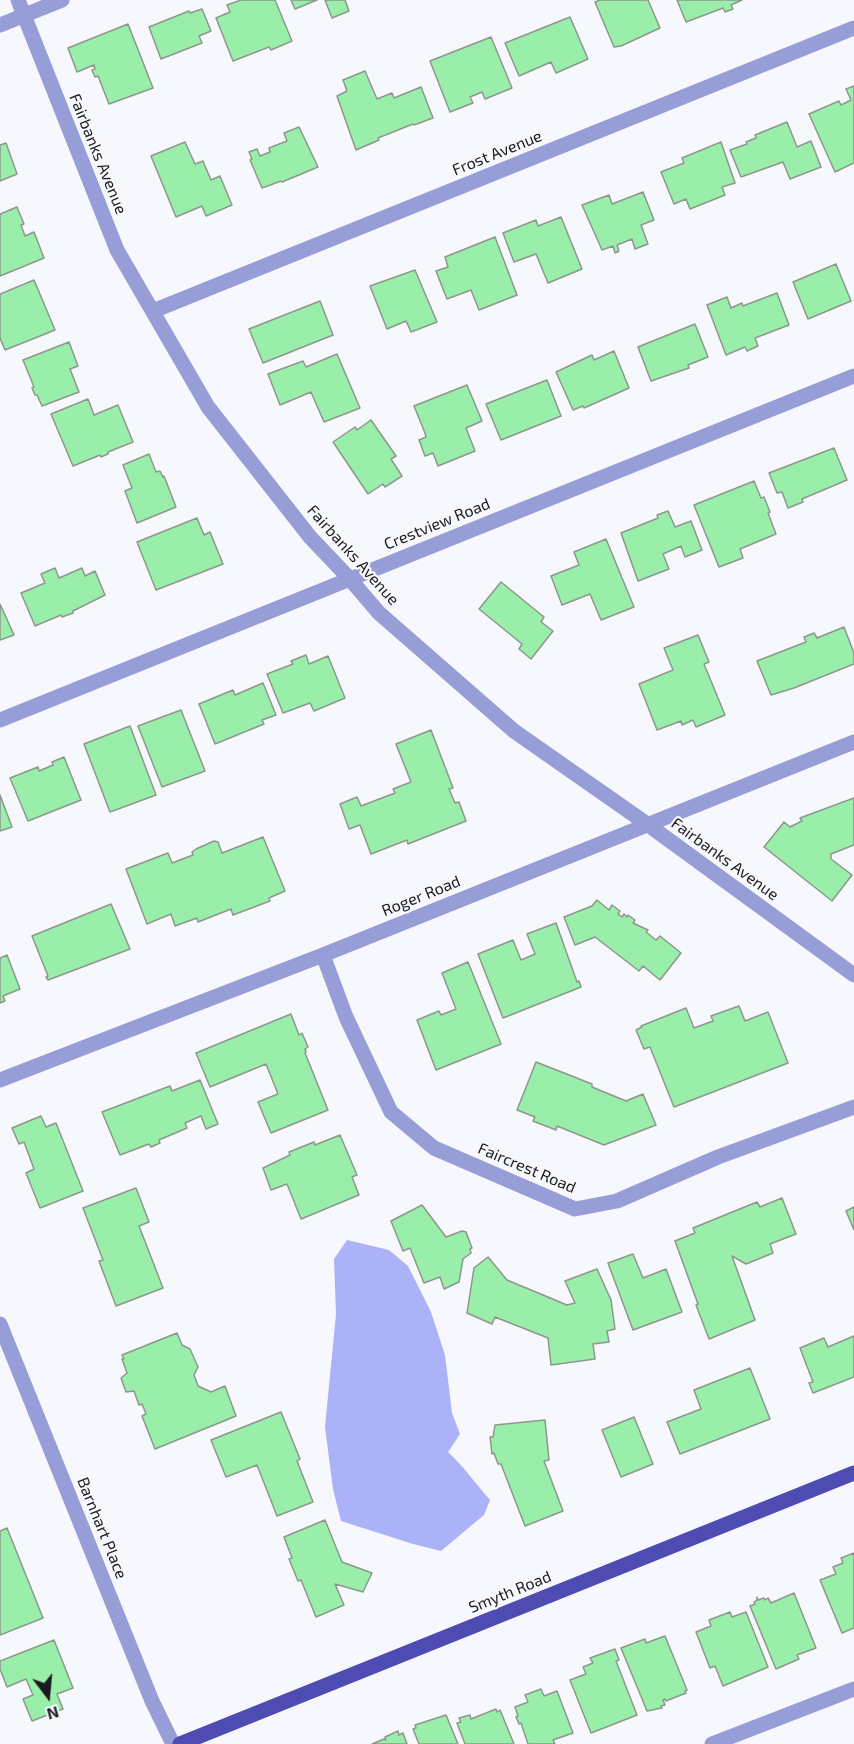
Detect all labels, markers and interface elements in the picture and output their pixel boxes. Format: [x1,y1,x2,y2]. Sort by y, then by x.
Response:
street label: Fairbanks Avenue [65,91,131,217]
street label: Frost Avenue [449,126,545,180]
street label: Crestview Road [381,494,493,554]
street label: Fairbanks Avenue [303,501,403,609]
street label: Fairbanks Avenue [668,814,782,904]
street label: Roger Road [379,872,463,920]
street label: Faircrest Road [475,1139,579,1197]
street label: Barnhart Place [73,1474,131,1582]
street label: Smyth Road [466,1567,554,1617]
north arrow [18,1666,78,1726]
text: N [45,1703,61,1725]

